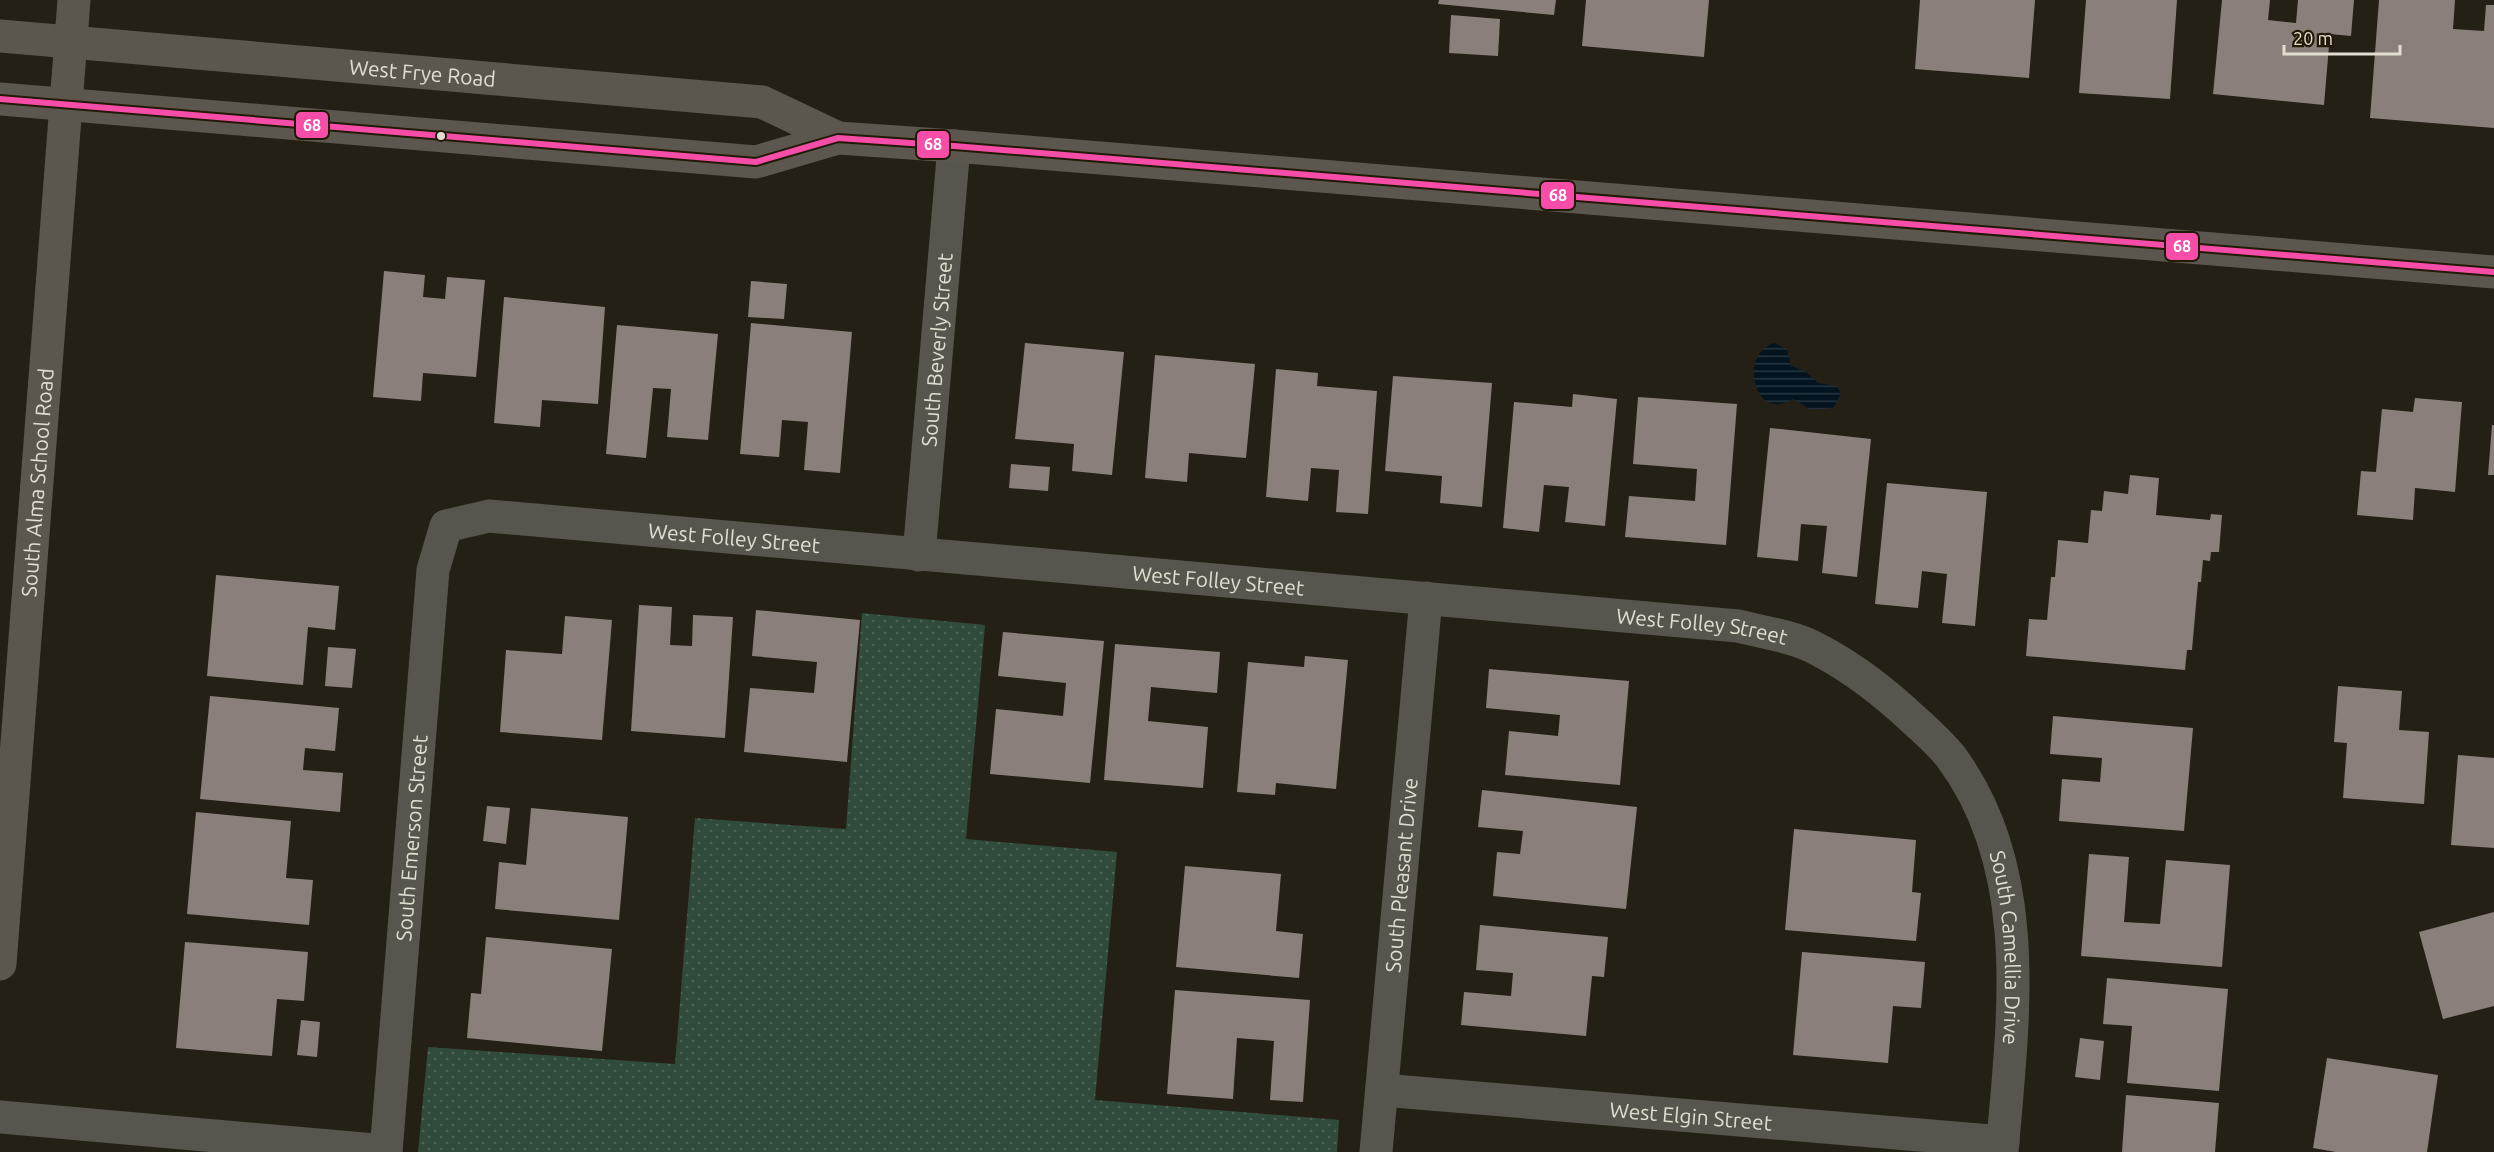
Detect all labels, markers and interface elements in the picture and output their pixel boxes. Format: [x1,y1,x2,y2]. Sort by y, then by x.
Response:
scale bar [2284,18,2400,56]
text: 20 m [2293,28,2333,48]
street label: West Frye Road [348,54,497,91]
line badge: 68 [295,111,329,139]
text: 68 [303,116,321,134]
unlabelled marker [435,130,447,142]
line badge: 68 [916,130,950,159]
text: 68 [924,135,942,153]
line badge: 68 [1540,181,1575,210]
text: 68 [1549,186,1567,204]
line badge: 68 [2165,232,2199,261]
text: 68 [2173,237,2191,255]
street label: South Beverly Street [916,252,957,448]
street label: South Alma School Road [16,367,58,598]
street label: West Folley Street [647,518,821,557]
street label: West Folley Street [1131,561,1305,600]
street label: West Folley Street [1615,603,1790,649]
street label: South Emerson Street [391,734,432,942]
street label: South Pleasant Drive [1380,777,1422,974]
street label: South Camellia Drive [1985,848,2025,1045]
street label: West Elgin Street [1609,1097,1773,1135]

